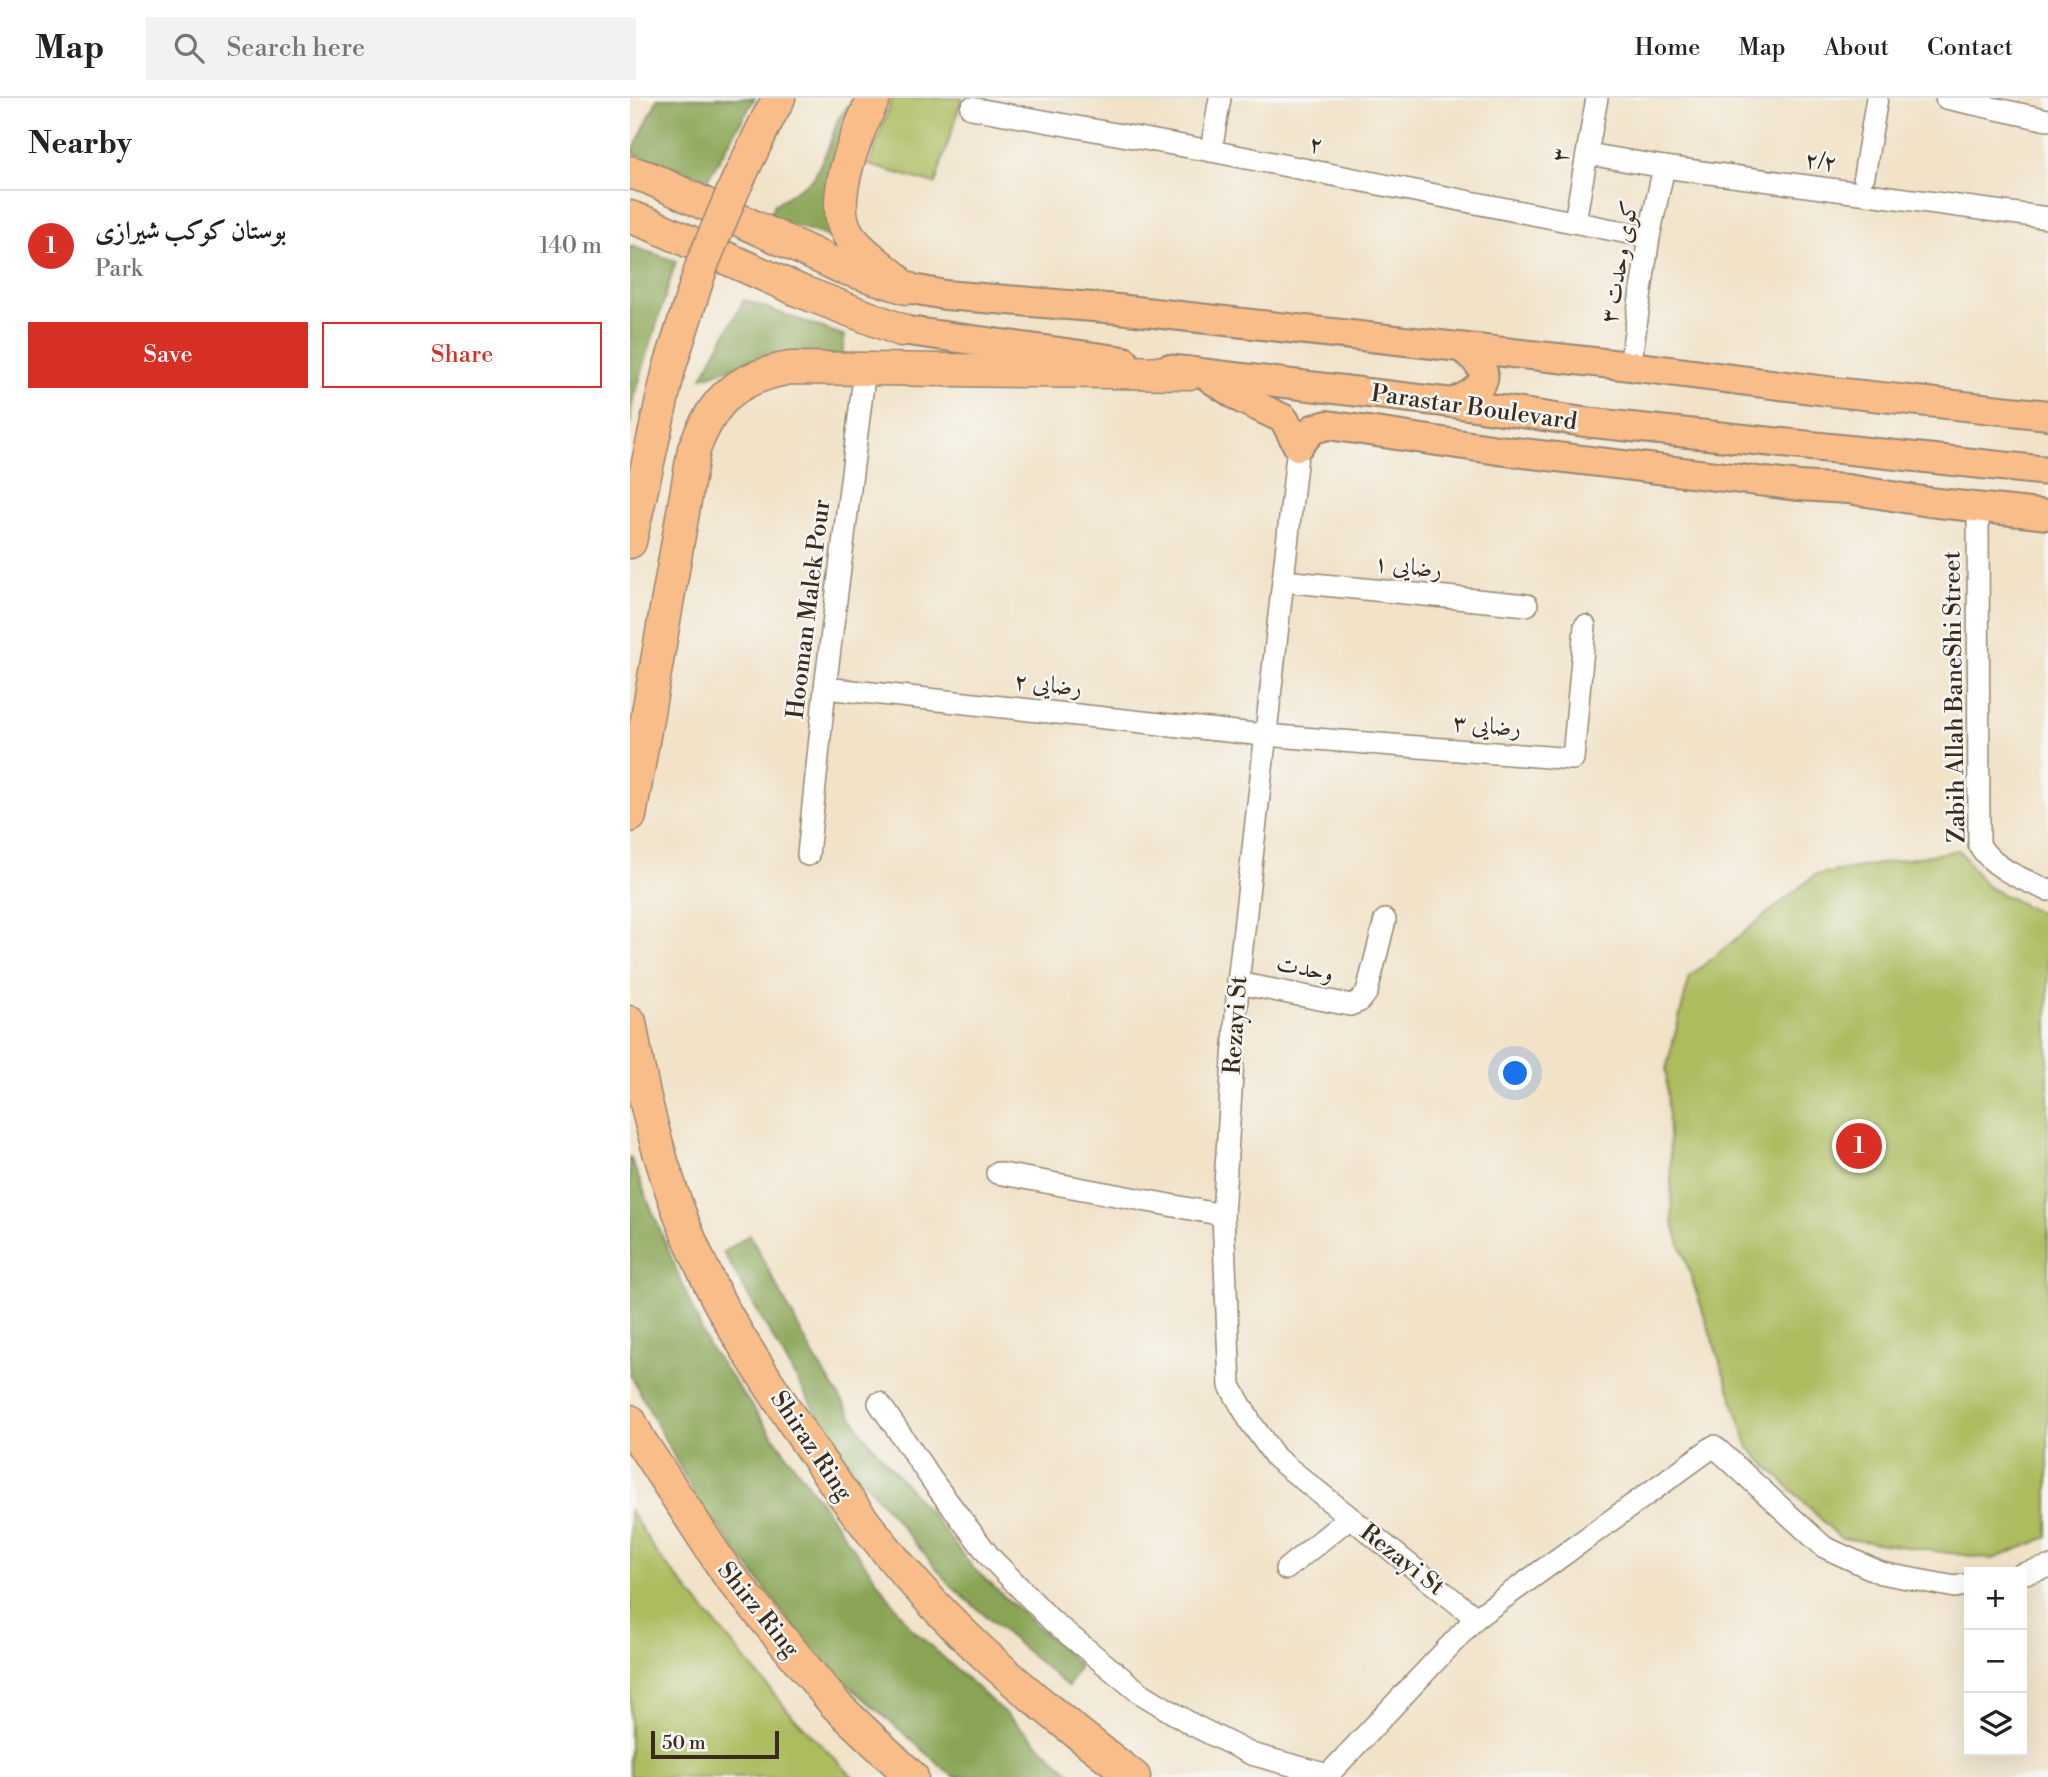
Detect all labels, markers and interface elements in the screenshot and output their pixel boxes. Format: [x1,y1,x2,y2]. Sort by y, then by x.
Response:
search box [146,17,636,80]
text: Map [35,28,104,69]
icon: search [170,29,208,67]
text: Search here [226,32,365,64]
text: Home [1635,33,1700,63]
text: Map [1738,33,1786,63]
text: About [1824,33,1889,63]
text: Contact [1927,33,2013,63]
text: Nearby [28,125,132,163]
street label: ۲ [1306,129,1326,161]
street label: ۳ [1545,145,1577,165]
street label: ۲/۲ [1803,145,1839,179]
street label: کوی وحدت ۳ [1594,198,1646,326]
text: بوستان کوکب شیرازی [95,215,287,247]
text: 1 [45,232,57,260]
text: 140 m [539,232,602,260]
text: Park [95,255,143,283]
button: Save [28,322,308,388]
button: Share [322,322,602,388]
street label: Parastar Boulevard [1369,379,1579,437]
street label: Hooman Malek Pour [781,497,837,721]
street label: رضایی ۱ [1372,549,1444,585]
street label: Zabih Allah BaneShi Street [1937,550,1973,843]
street label: رضایی ۲ [1012,667,1084,703]
street label: رضایی ۳ [1452,708,1522,744]
street label: وحدت [1274,949,1336,989]
street label: Rezayi St [1218,974,1254,1075]
your location [1498,1056,1532,1090]
pin: 1 [1836,1120,1882,1172]
street label: Shiraz Ring [763,1385,859,1507]
street label: Rezayi St [1354,1518,1451,1603]
street label: Shirz Ring [710,1556,806,1664]
map controls [1964,1567,2027,1756]
button: + [1964,1567,2027,1630]
button: − [1964,1630,2027,1693]
button: layers [1964,1693,2027,1756]
scale bar [651,1728,779,1760]
text: 50 m [662,1731,706,1755]

